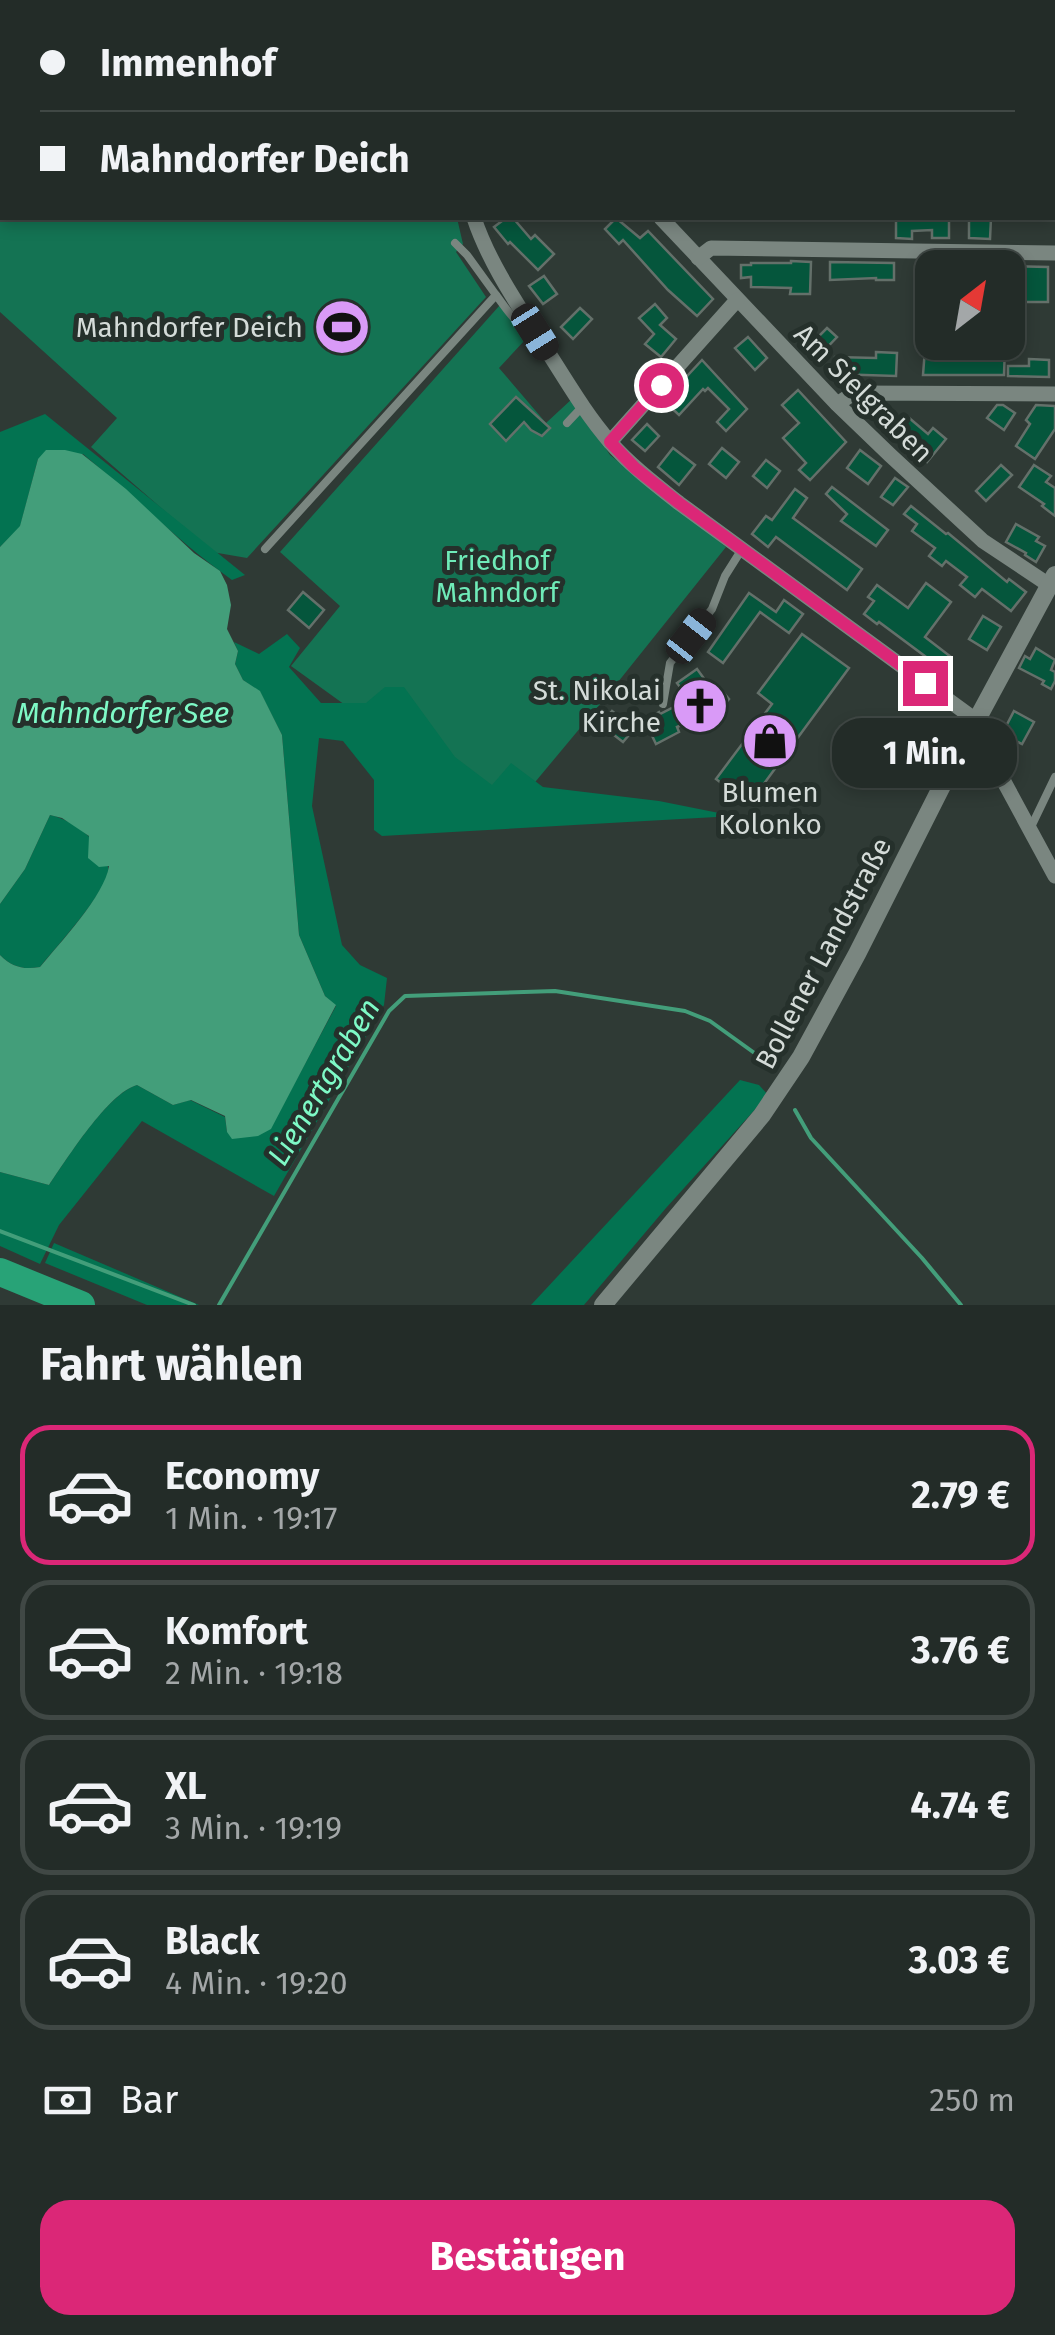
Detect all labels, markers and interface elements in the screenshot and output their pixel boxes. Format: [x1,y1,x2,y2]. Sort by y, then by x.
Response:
text: Immenhof [100,40,276,86]
text: Mahndorfer Deich [100,136,410,182]
north arrow [915,250,1025,360]
map controls [915,250,1025,360]
sports icon: Mahndorfer Deich [312,297,372,357]
car [506,299,564,365]
place label: Mahndorfer Deich [76,311,303,344]
street label: Am Sielgraben [788,317,940,469]
route start [639,363,684,408]
park label: Friedhof Mahndorf [435,544,561,609]
car [661,603,721,669]
route end [903,661,948,706]
place label: St. Nikolai Kirche [533,674,661,739]
church icon: St. Nikolai Kirche [670,676,730,736]
water label: Mahndorfer See [17,695,229,731]
shop icon: Blumen Kolonko [740,711,800,771]
callout: 1 Min. [832,718,1018,788]
text: 1 Min. [883,734,966,772]
place label: Blumen Kolonko [718,776,822,841]
street label: Bollener Landstraße [749,832,898,1074]
water label: Lienertgraben [260,992,388,1172]
text: Fahrt wählen [40,1338,304,1392]
icon: car [45,1450,135,1540]
text: Economy [165,1453,320,1499]
text: 2.79 € [911,1472,1010,1518]
text: 1 Min. · 19:17 [165,1499,337,1537]
icon: car [45,1605,135,1695]
text: Komfort [165,1608,308,1654]
text: 3.76 € [911,1627,1010,1673]
text: 2 Min. · 19:18 [165,1654,343,1692]
icon: car [45,1760,135,1850]
text: XL [165,1763,207,1809]
text: 4.74 € [910,1782,1010,1828]
text: 3 Min. · 19:19 [165,1809,342,1847]
icon: car [45,1915,135,2005]
text: Black [165,1918,260,1964]
text: 3.03 € [909,1937,1010,1983]
text: 4 Min. · 19:20 [165,1964,348,2002]
icon: cash [40,2073,95,2128]
text: Bar [120,2077,178,2123]
text: 250 m [929,2081,1015,2119]
button: Bestätigen [40,2200,1015,2315]

